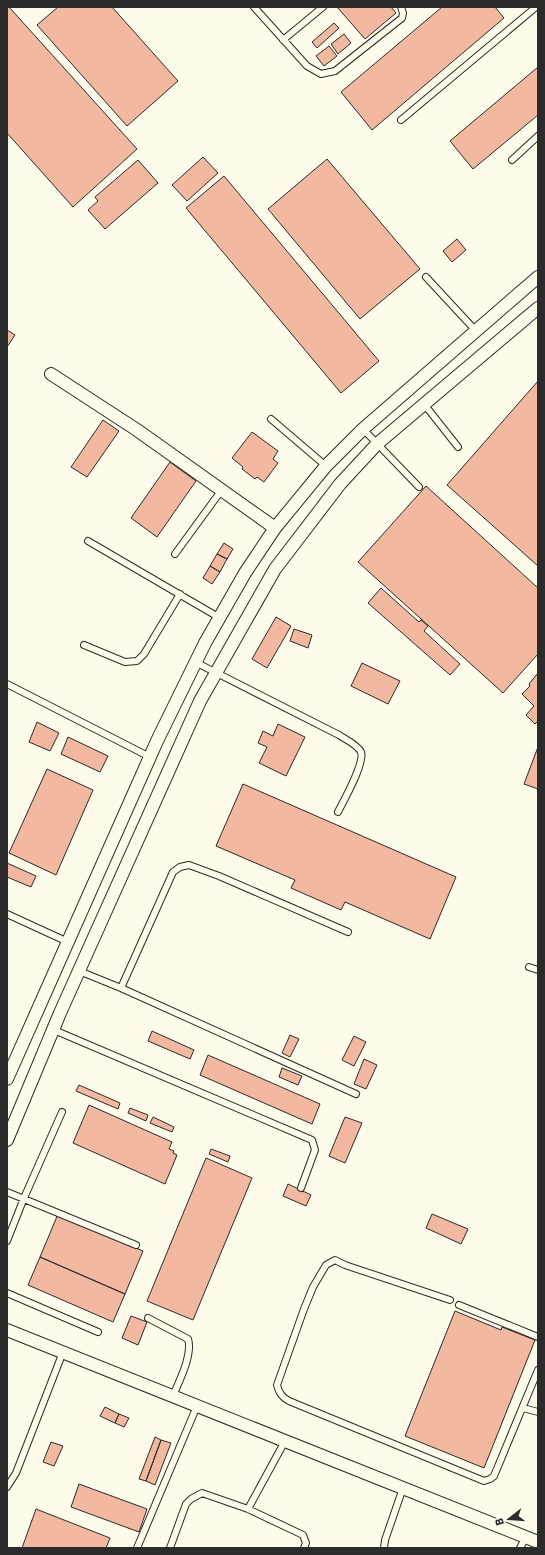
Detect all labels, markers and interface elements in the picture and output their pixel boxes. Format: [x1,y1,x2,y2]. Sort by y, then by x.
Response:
north arrow [489,1499,529,1539]
text: B [491,1516,507,1528]

